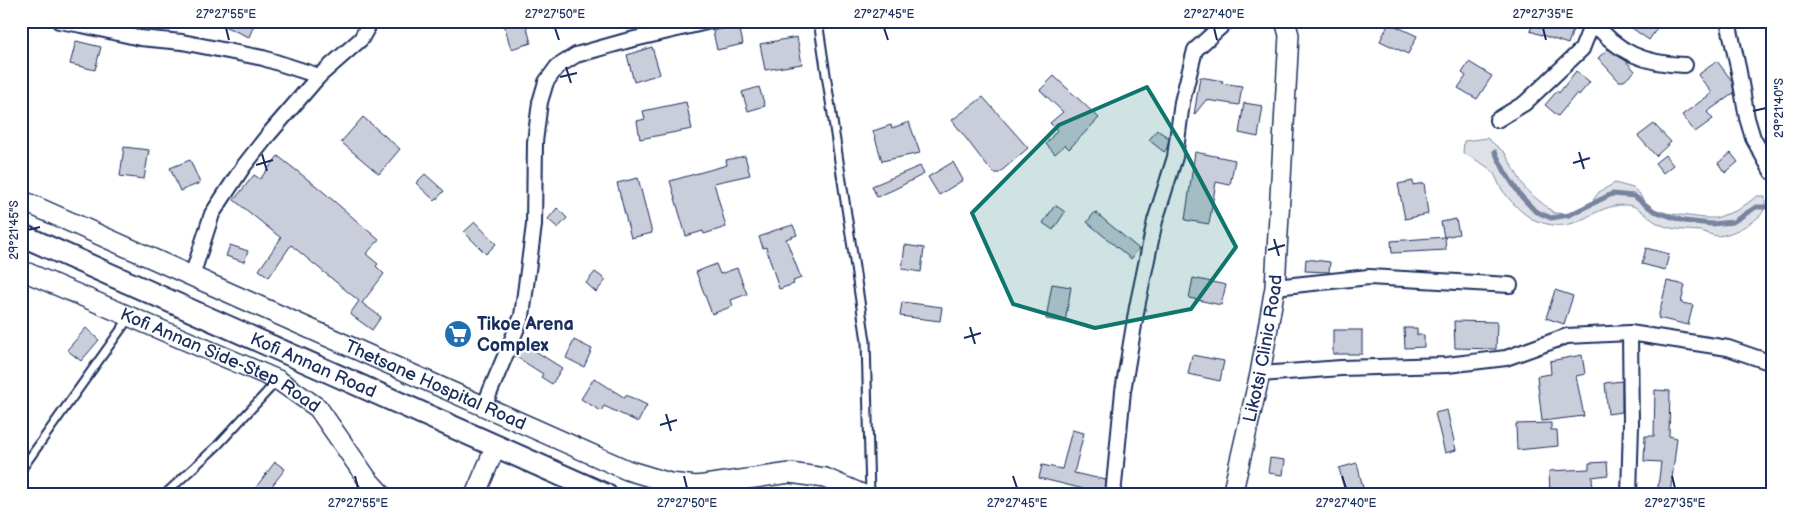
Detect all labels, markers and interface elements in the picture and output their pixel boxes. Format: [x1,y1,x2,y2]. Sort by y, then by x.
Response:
text: 27°27'55"E [196,7,256,22]
text: 27°27'50"E [525,7,585,22]
text: 27°27'45"E [854,7,914,22]
text: 27°27'40"E [1184,7,1245,22]
text: 27°27'35"E [1513,7,1573,22]
text: 29°21'40"S [1772,78,1787,138]
text: 29°21'45"S [7,200,22,260]
street label: Likotsi Clinic Road [1239,274,1287,424]
street label: Kofi Annan Side-Step Road [117,304,324,417]
place label: Tikoe Arena Complex [477,314,574,356]
supermarket icon: Tikoe Arena Complex [443,319,473,349]
street label: Kofi Annan Road [247,328,379,403]
street label: Thetsane Hospital Road [342,336,529,435]
text: 27°27'55"E [328,496,388,511]
text: 27°27'50"E [657,496,717,511]
text: 27°27'45"E [987,496,1047,511]
text: 27°27'40"E [1316,496,1377,511]
text: 27°27'35"E [1645,496,1705,511]

